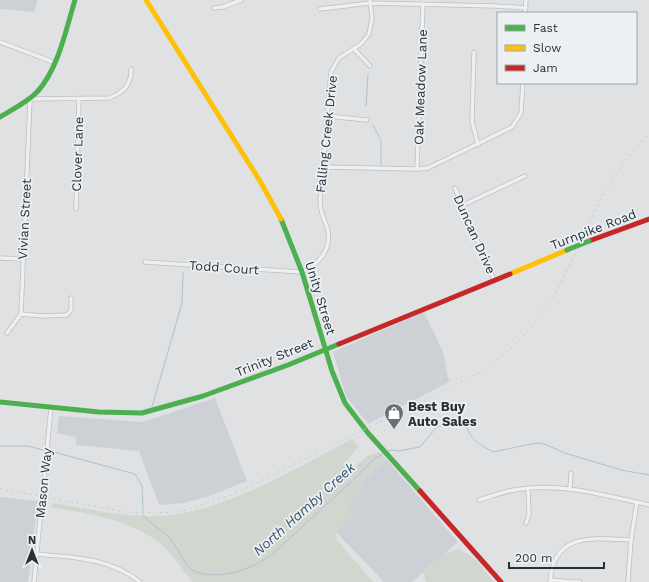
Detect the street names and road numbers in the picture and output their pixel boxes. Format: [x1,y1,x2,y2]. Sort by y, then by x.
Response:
street label: Oak Meadow Lane [411,29,430,145]
street label: Falling Creek Drive [313,74,340,194]
street label: Clover Lane [69,116,86,192]
street label: Vivian Street [15,178,34,260]
street label: Duncan Drive [450,192,499,276]
street label: Turnpike Road [548,206,638,253]
street label: Todd Court [188,258,260,277]
street label: Unity Street [302,260,339,337]
street label: Trinity Street [233,335,316,380]
street label: Mason Way [32,447,55,519]

